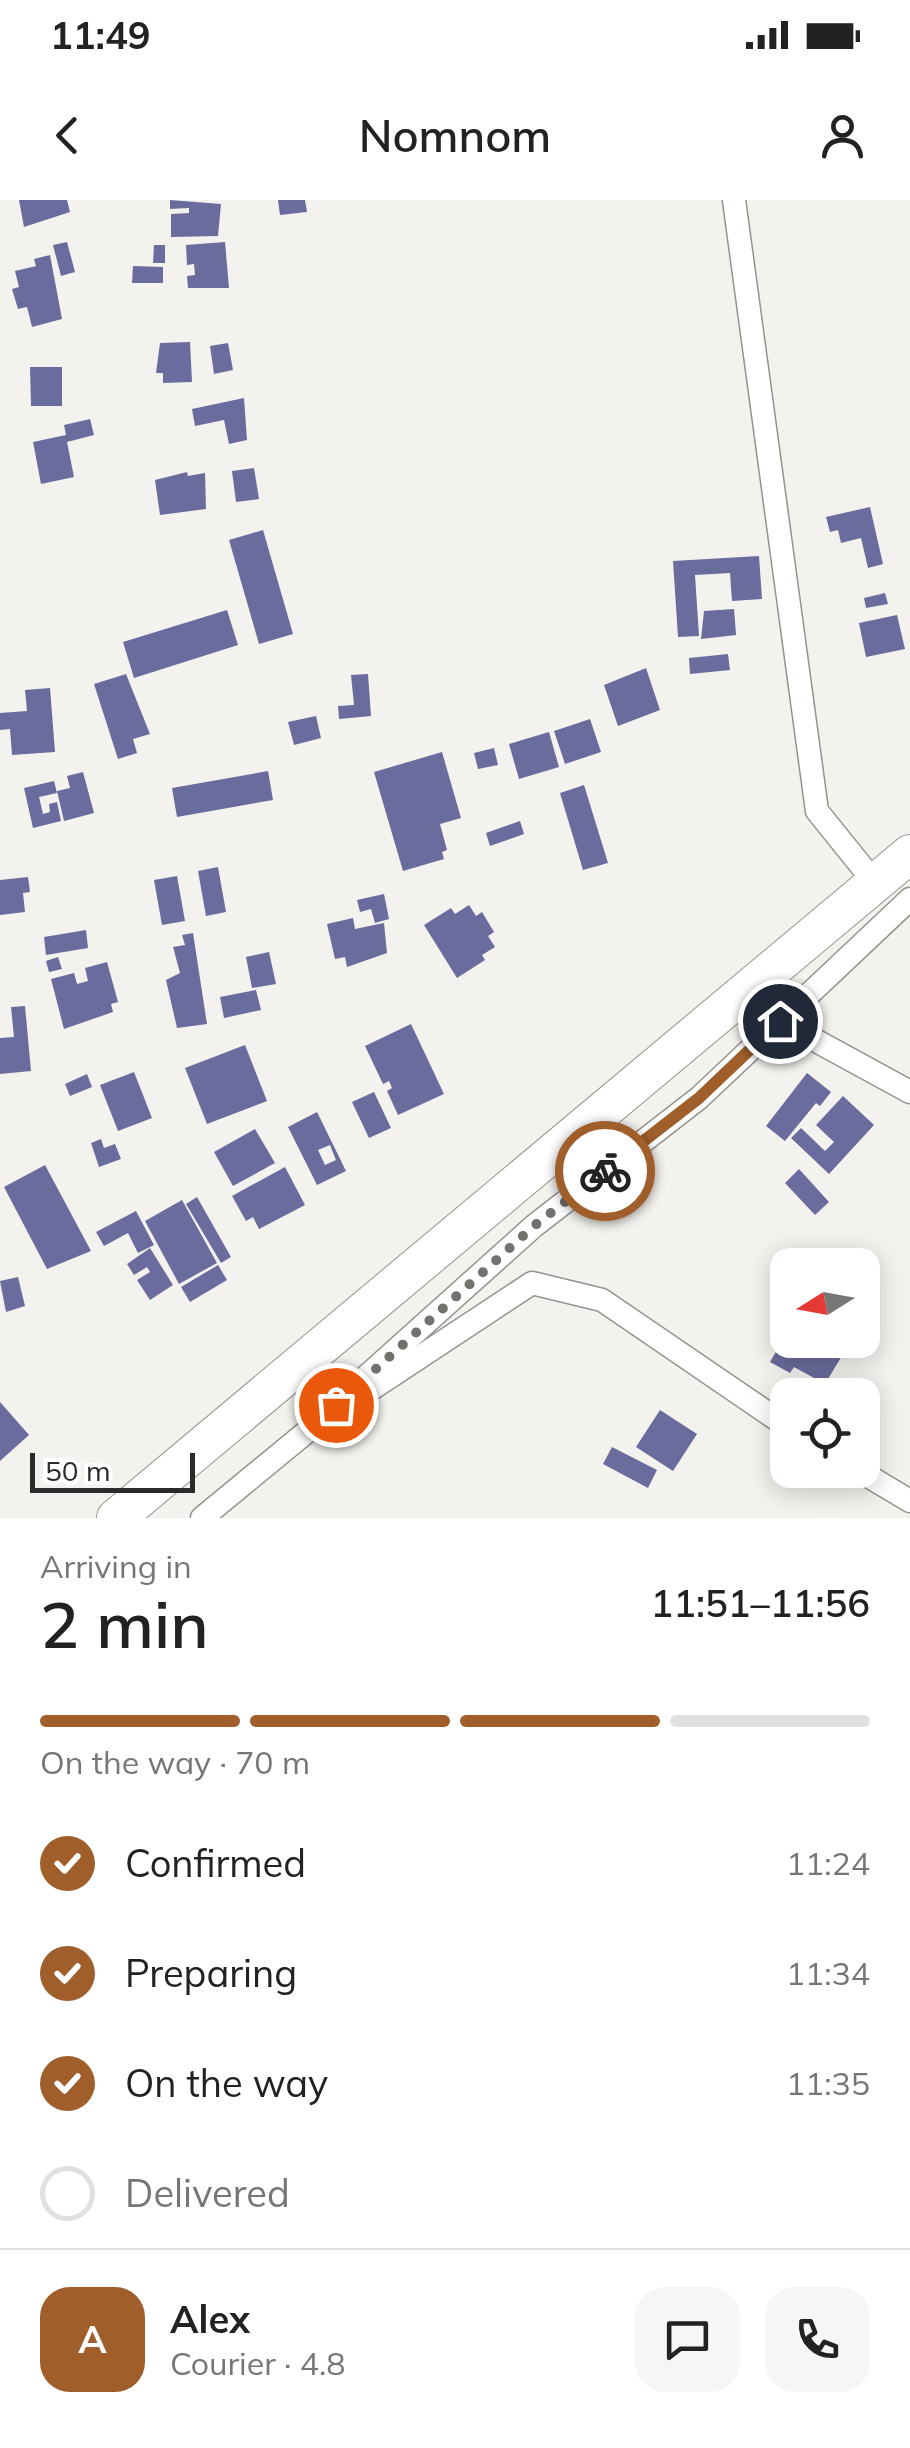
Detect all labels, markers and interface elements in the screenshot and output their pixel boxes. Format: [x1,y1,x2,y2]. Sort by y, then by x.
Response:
text: 11:49 [50,11,151,59]
text: Nomnom [359,107,551,163]
icon: back [40,108,95,163]
icon: person [815,108,870,163]
pin [738,979,823,1064]
icon: home [753,994,808,1049]
courier [555,1121,655,1221]
icon: bike [578,1144,633,1199]
north arrow [770,1248,880,1358]
map controls [770,1248,880,1488]
pin [294,1363,379,1448]
icon: bag [309,1378,364,1433]
button: locate [770,1378,880,1488]
scale bar [30,1448,195,1492]
text: 50 m [45,1453,111,1488]
text: Arriving in [40,1546,192,1586]
text: 11:51–11:56 [650,1579,870,1627]
text: 2 min [40,1583,209,1664]
text: On the way · 70 m [40,1742,310,1782]
icon: check [40,1836,95,1891]
text: Confirmed [125,1839,306,1887]
text: 11:24 [786,1843,870,1883]
icon: check [40,1946,95,2001]
text: Preparing [125,1949,297,1997]
text: 11:34 [786,1953,870,1993]
icon: check [40,2056,95,2111]
text: On the way [125,2059,328,2107]
text: 11:35 [786,2063,870,2103]
text: Delivered [125,2169,290,2217]
button: chat [635,2287,740,2392]
button: phone [765,2287,870,2392]
text: Alex [170,2295,250,2343]
text: A [78,2315,107,2363]
text: Courier · 4.8 [170,2343,346,2383]

